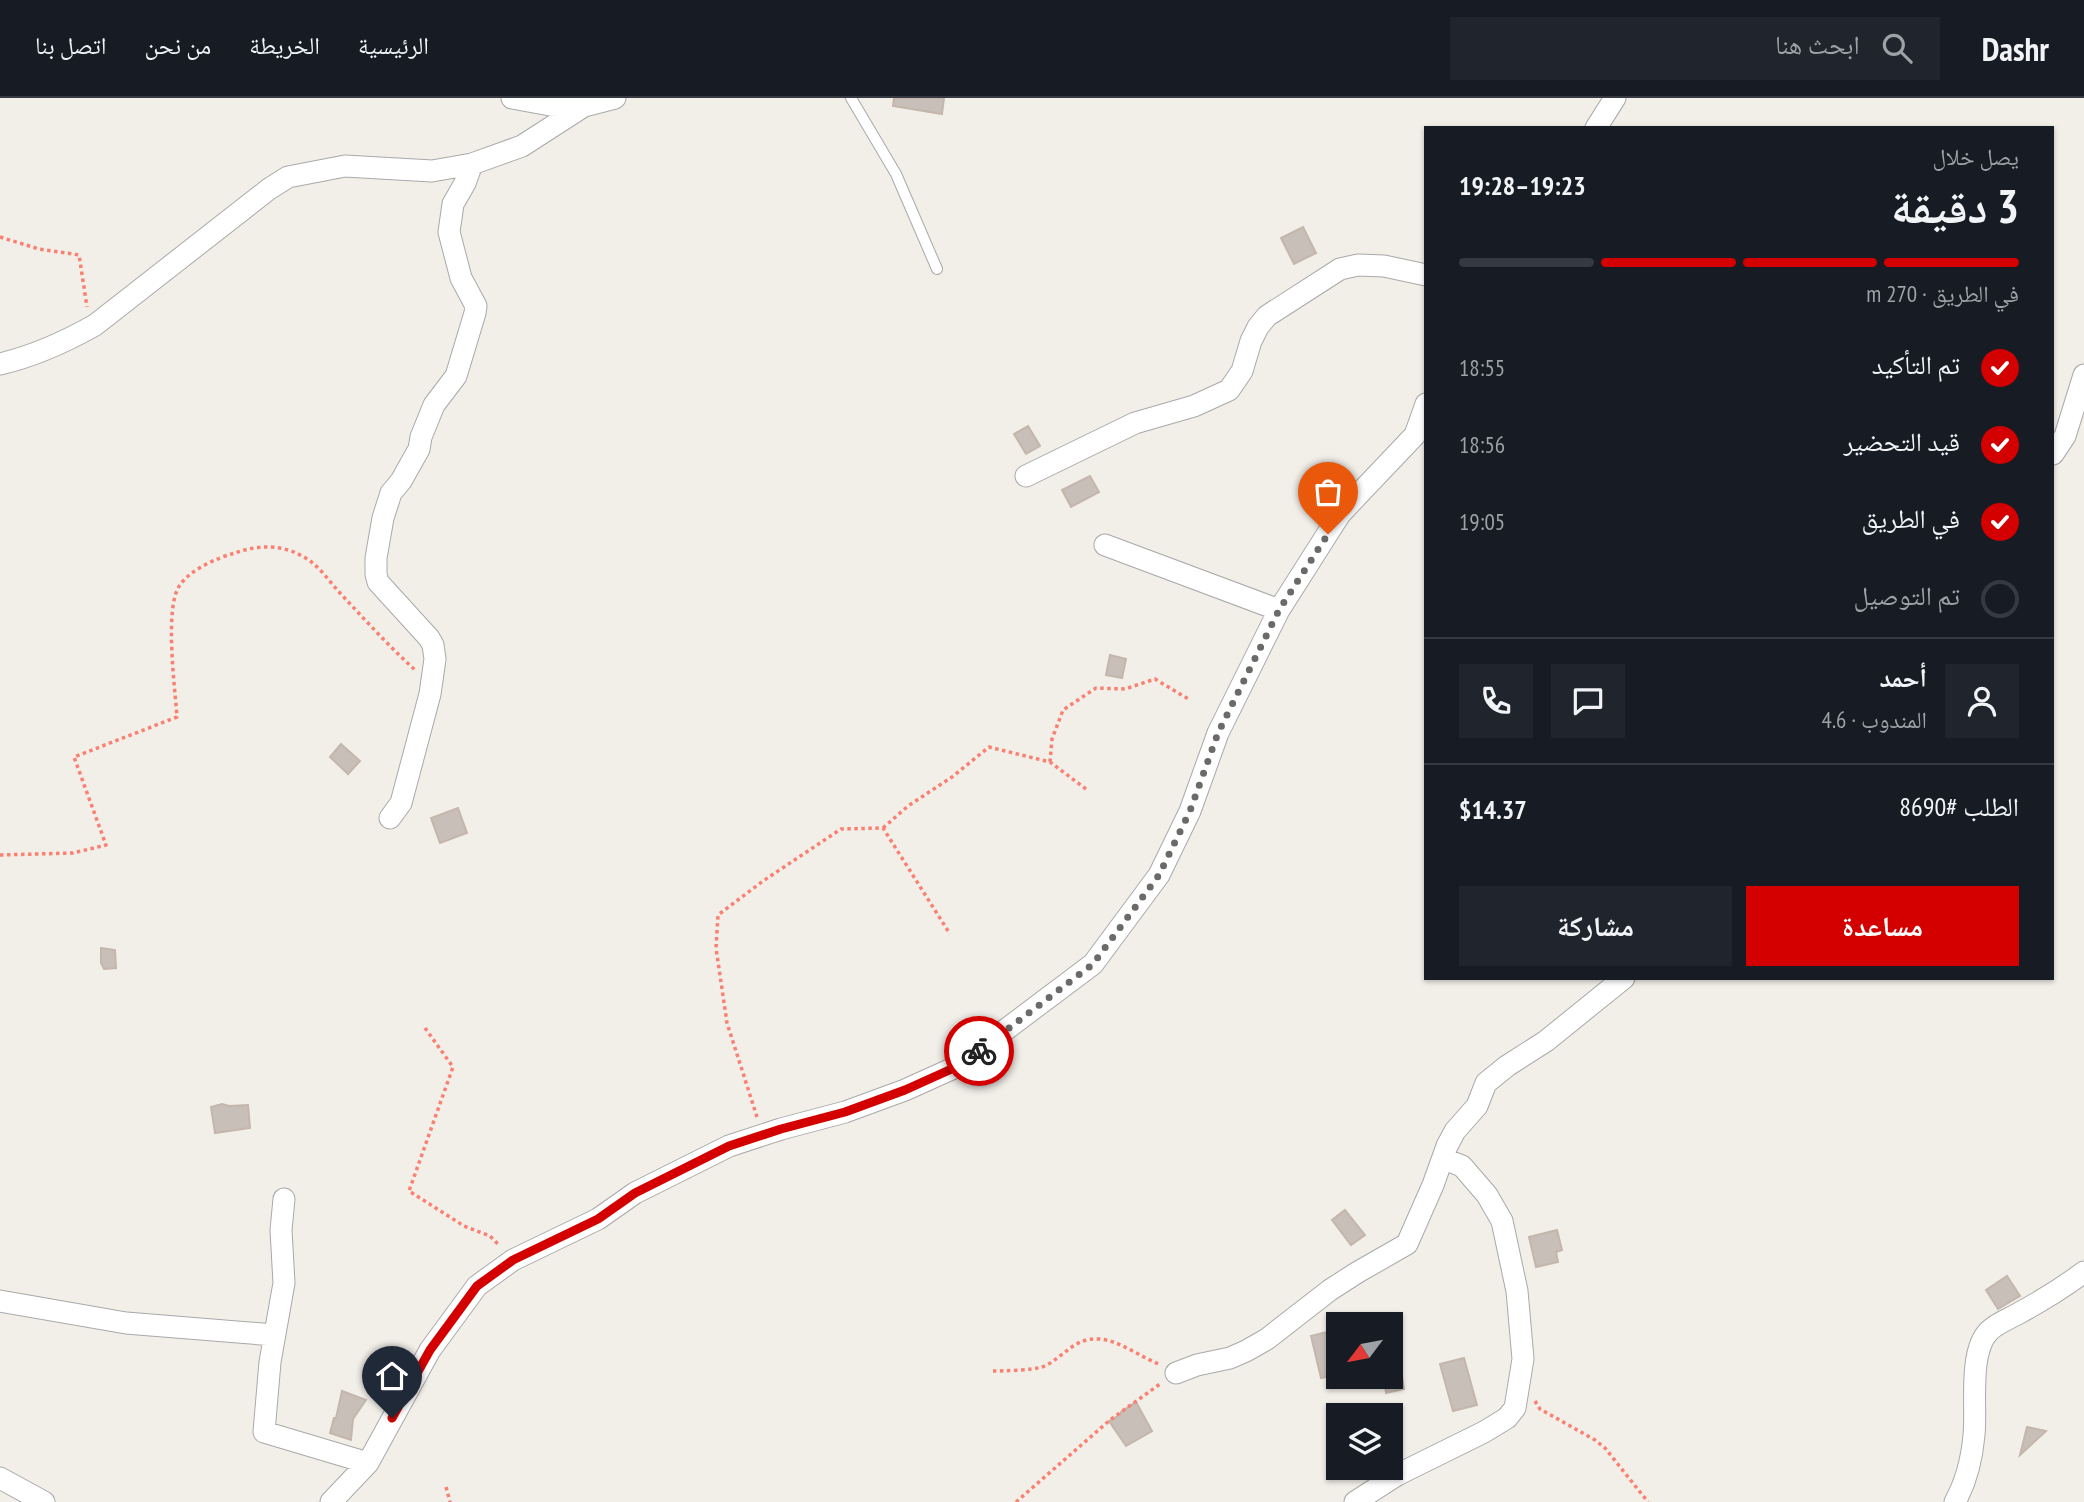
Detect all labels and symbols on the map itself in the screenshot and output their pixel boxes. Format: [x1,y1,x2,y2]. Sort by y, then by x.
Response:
pin [1298,462,1358,534]
courier [944,1016,1014,1086]
north arrow [1326,1312,1404,1390]
pin [362,1346,422,1418]

